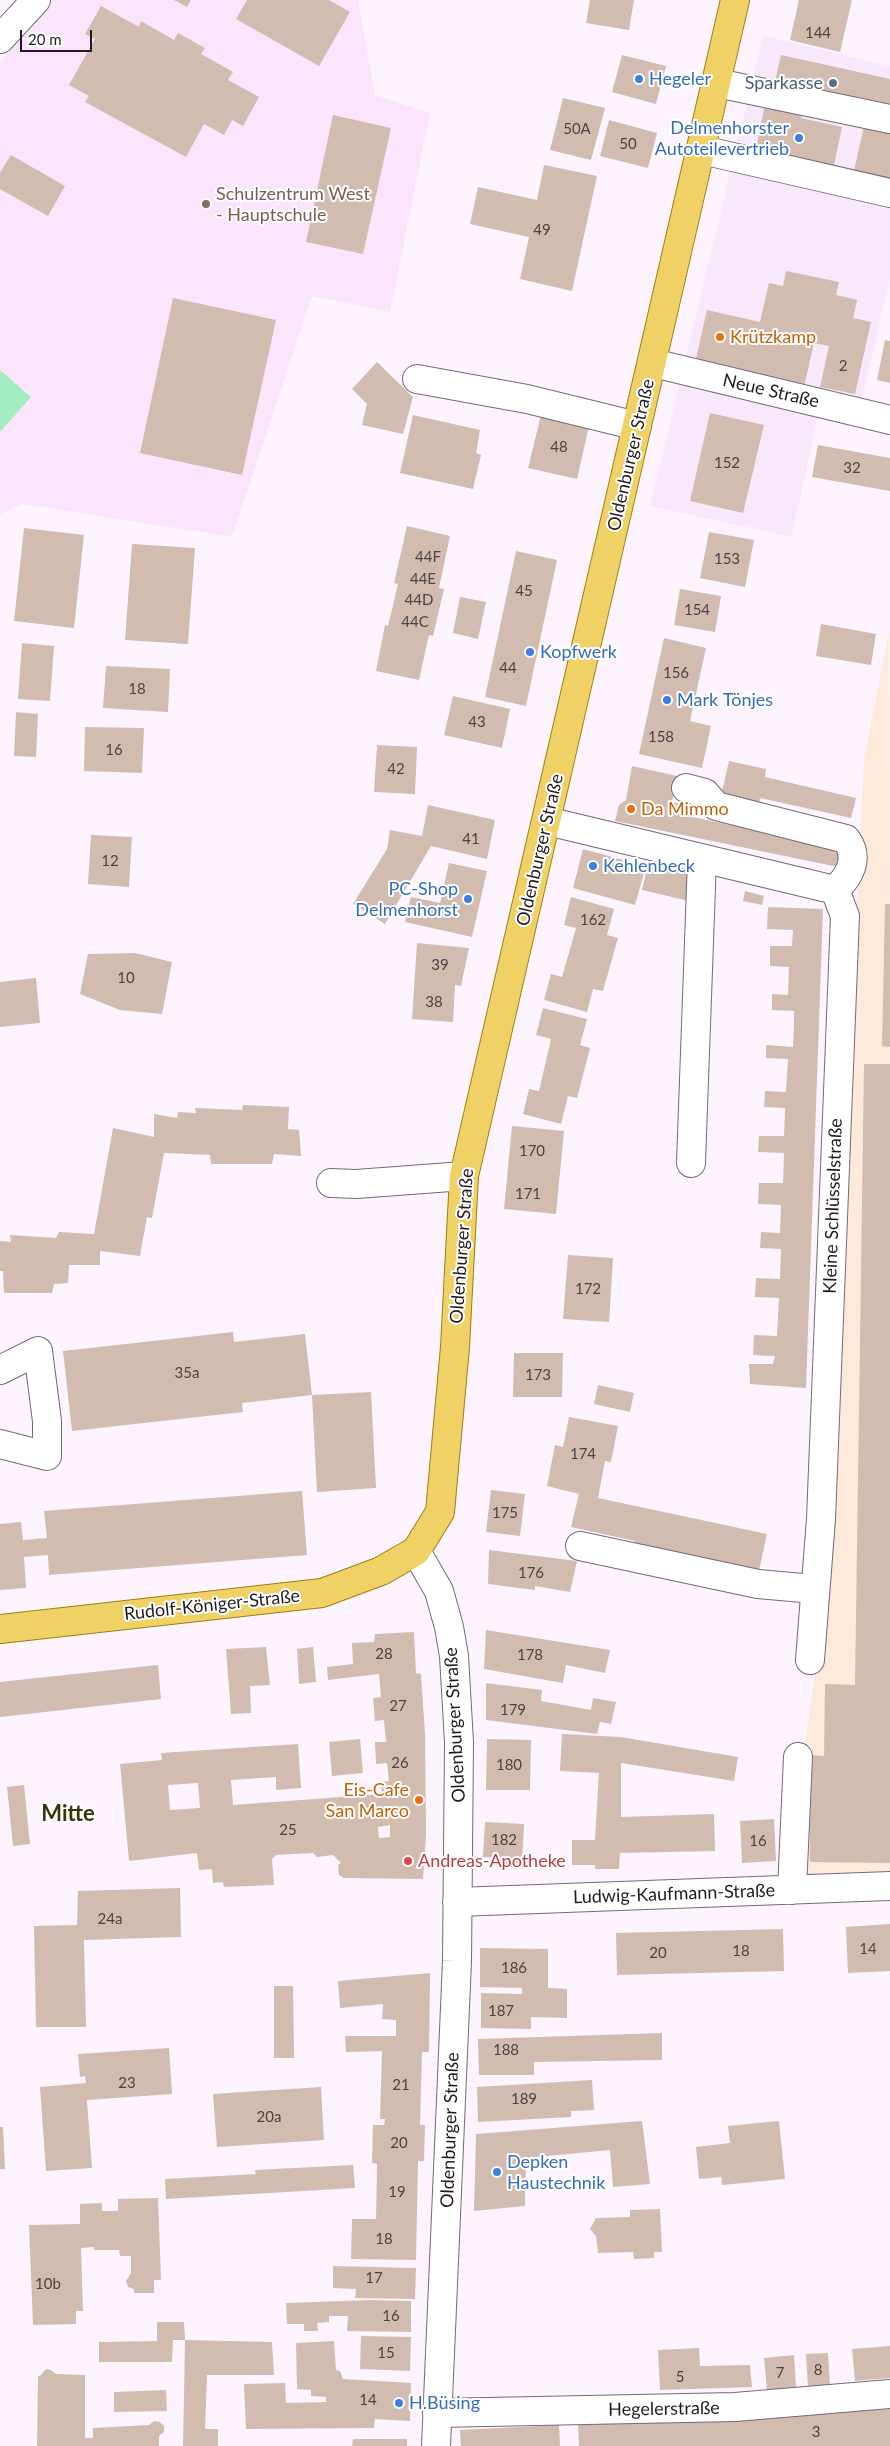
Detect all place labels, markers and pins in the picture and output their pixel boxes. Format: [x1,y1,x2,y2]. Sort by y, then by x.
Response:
place label: Hegeler [649,68,711,90]
place label: Sparkasse [745,72,823,94]
marker: Hegeler [633,73,645,85]
marker: Sparkasse [827,77,839,89]
place label: Delmenhorster Autoteilevertrieb [655,117,789,160]
marker: Delmenhorster Autoteilevertrieb [793,132,805,144]
place label: Schulzentrum West - Hauptschule [216,183,370,225]
marker: Schulzentrum West - Hauptschule [200,198,212,210]
place label: Krützkamp [730,326,816,348]
marker: Krützkamp [714,331,726,343]
place label: Kopfwerk [540,641,617,663]
marker: Kopfwerk [524,646,536,658]
place label: Mark Tönjes [677,689,773,711]
marker: Mark Tönjes [661,694,673,706]
place label: Da Mimmo [641,798,729,820]
marker: Da Mimmo [625,803,637,815]
place label: Kehlenbeck [603,855,695,877]
marker: Kehlenbeck [587,860,599,872]
place label: PC-Shop Delmenhorst [355,878,458,921]
marker: PC-Shop Delmenhorst [462,893,474,905]
place label: Eis-Cafe San Marco [326,1779,409,1822]
marker: Eis-Cafe San Marco [413,1794,425,1806]
place label: Andreas-Apotheke [418,1850,566,1872]
marker: Andreas-Apotheke [402,1855,414,1867]
place label: Depken Haustechnik [507,2151,605,2194]
marker: Depken Haustechnik [491,2166,503,2178]
place label: H.Büsing [409,2392,480,2414]
marker: H.Büsing [393,2397,405,2409]

